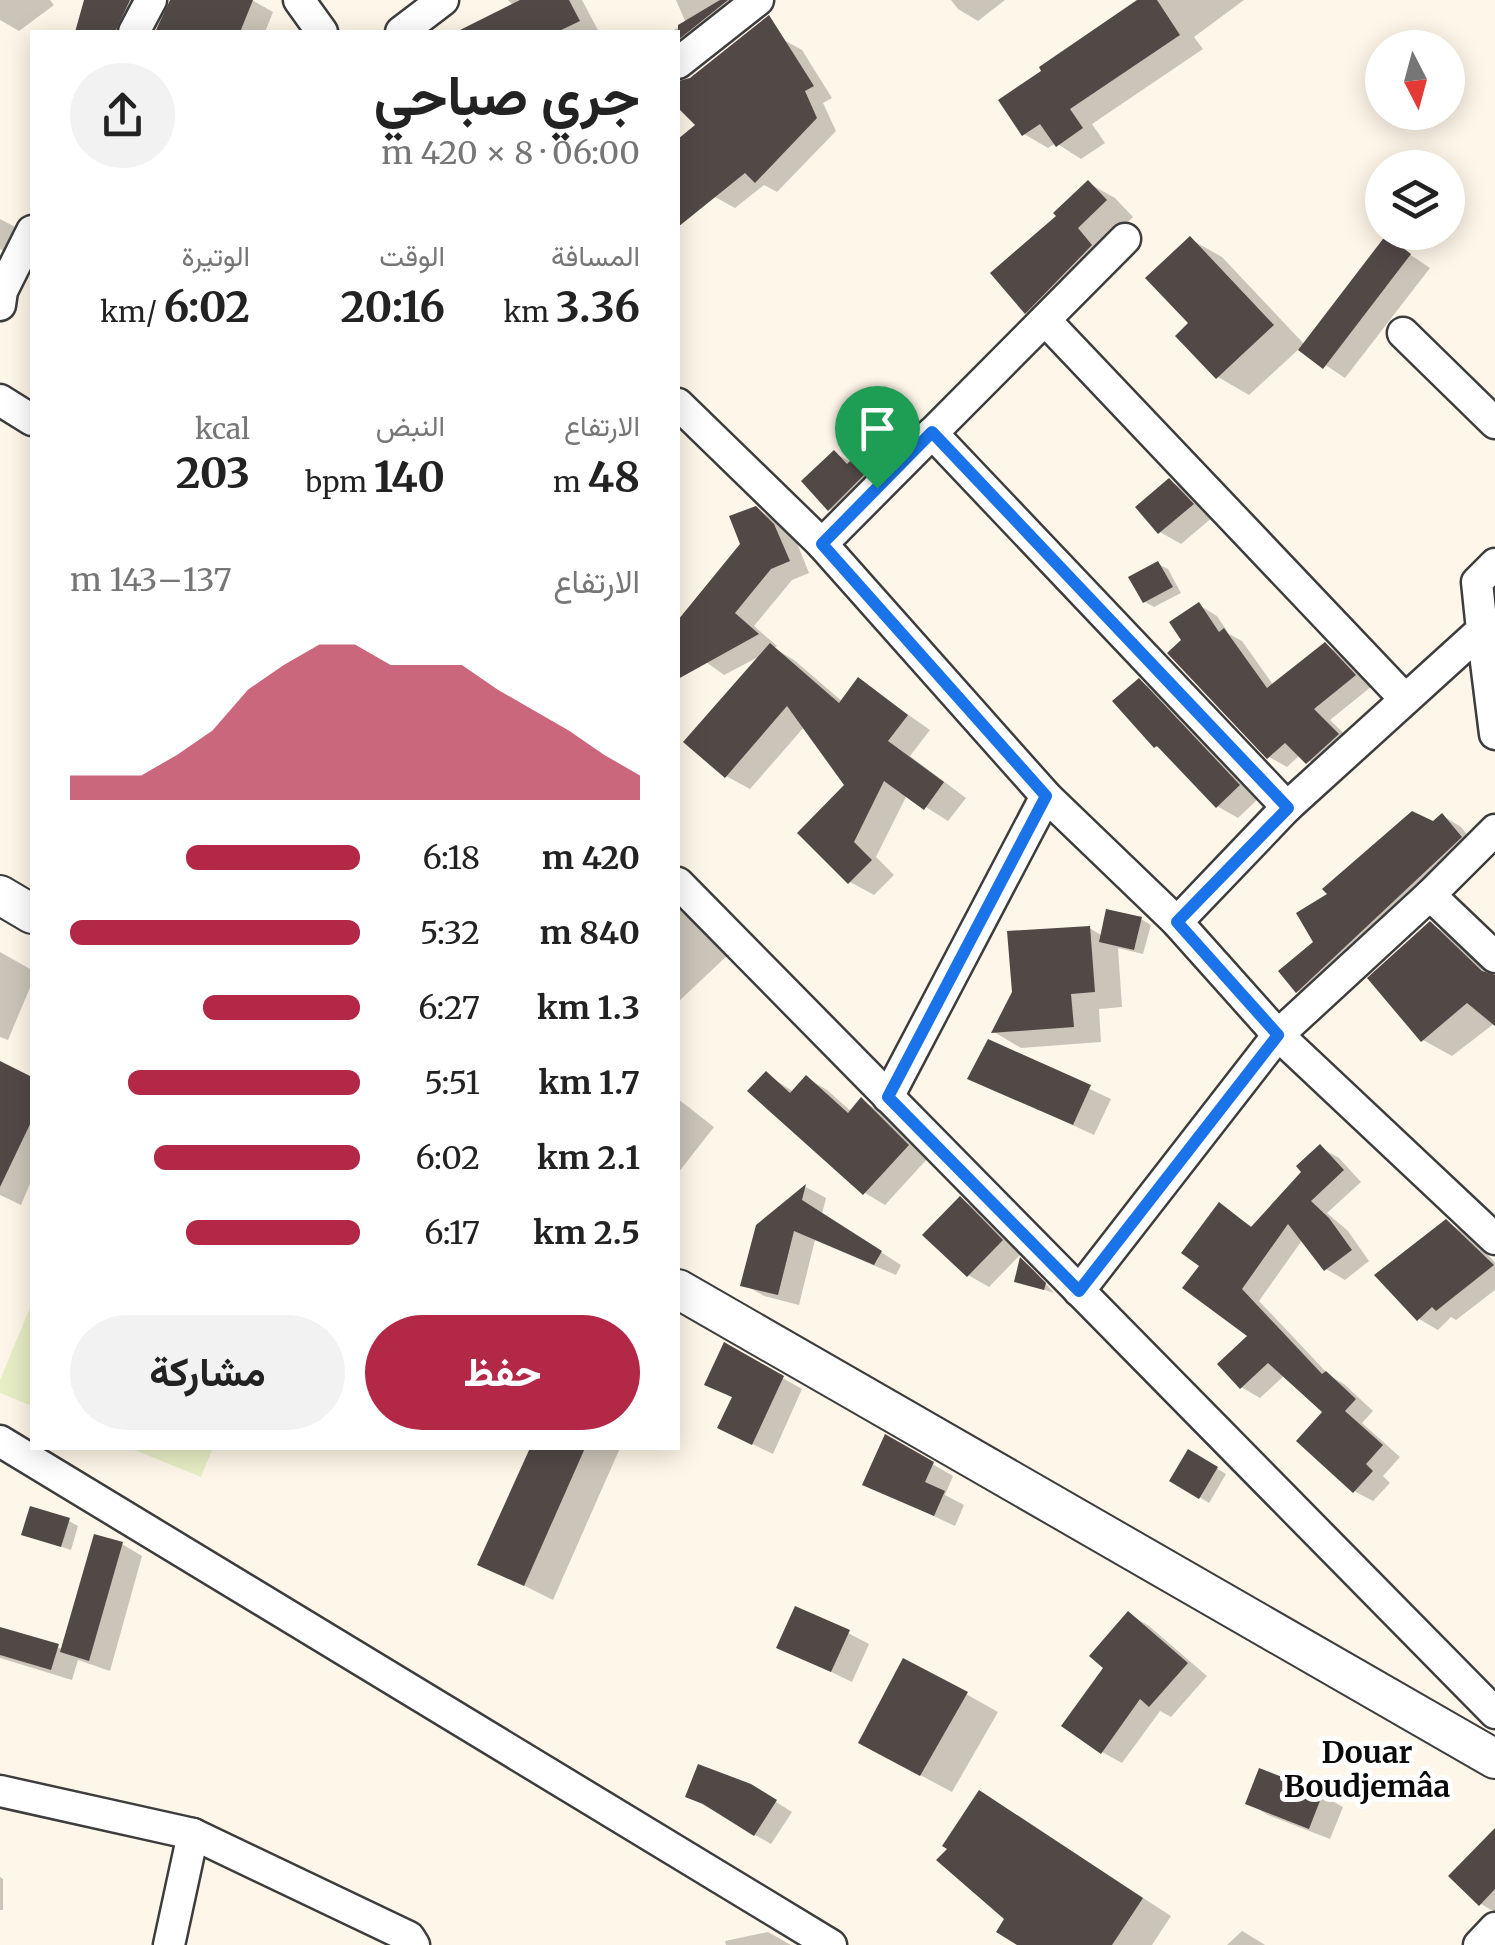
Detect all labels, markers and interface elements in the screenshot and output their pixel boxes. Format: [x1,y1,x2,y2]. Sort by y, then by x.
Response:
north arrow [1365,30,1465,130]
map controls [1365,30,1465,250]
text: جري صباحي [374,61,640,130]
button: share [70,63,175,168]
text: 06:00 · 8 × 420 m [381,133,640,173]
button: layers [1365,150,1465,250]
text: الوتيرة [182,238,250,274]
text: الوقت [379,238,445,274]
text: المسافة [551,238,640,274]
text: 6:02 [164,281,250,333]
text: 20:16 [340,281,445,333]
text: 3.36 [556,281,640,333]
text: /km [100,294,164,330]
text: km [504,294,556,330]
pin [835,386,920,489]
icon: arrive [850,401,905,456]
text: النبض [376,408,445,444]
text: الارتفاع [564,408,640,444]
text: kcal [195,411,250,447]
text: 203 [176,447,250,499]
text: 140 [374,451,445,503]
text: 48 [587,451,640,503]
text: bpm [305,464,374,500]
text: m [553,464,587,500]
text: 137–143 m [70,560,232,600]
text: الارتفاع [553,562,640,602]
text: 6:18 [423,838,480,878]
text: 420 m [542,838,640,878]
text: 5:32 [420,913,480,953]
text: 840 m [539,913,640,953]
text: 6:27 [418,988,480,1028]
text: 1.3 km [537,988,640,1028]
text: 5:51 [424,1063,480,1103]
text: 1.7 km [538,1063,640,1103]
text: 6:02 [416,1138,480,1178]
text: 2.1 km [537,1138,640,1178]
text: 6:17 [424,1213,480,1253]
text: 2.5 km [533,1213,640,1253]
button: مشاركة [70,1315,345,1430]
button: حفظ [365,1315,640,1430]
district label: Douar Boudjemâa [1284,1733,1450,1805]

